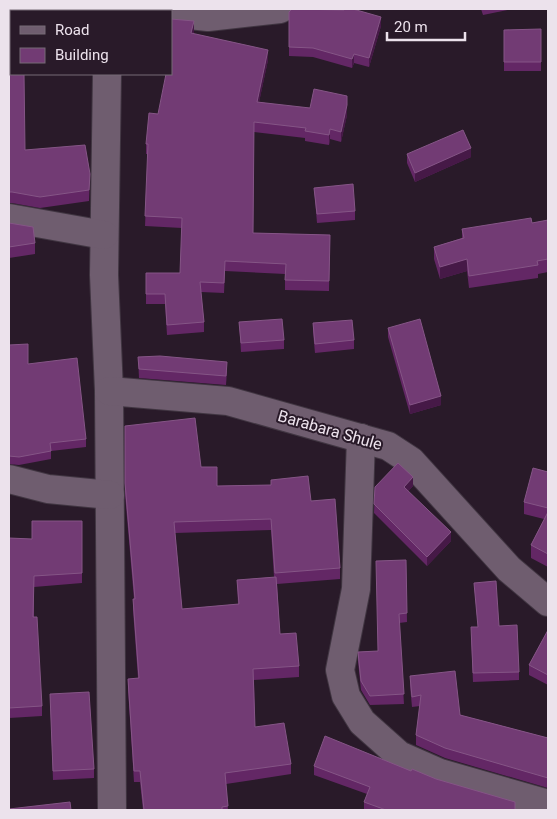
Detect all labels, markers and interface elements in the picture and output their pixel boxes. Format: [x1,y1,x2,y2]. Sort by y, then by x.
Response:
legend [10,10,172,75]
scale bar [387,10,464,42]
text: 20 m [394,18,428,36]
text: Road [55,21,89,39]
text: Building [55,46,109,64]
street label: Barabara Shule [276,406,384,454]

